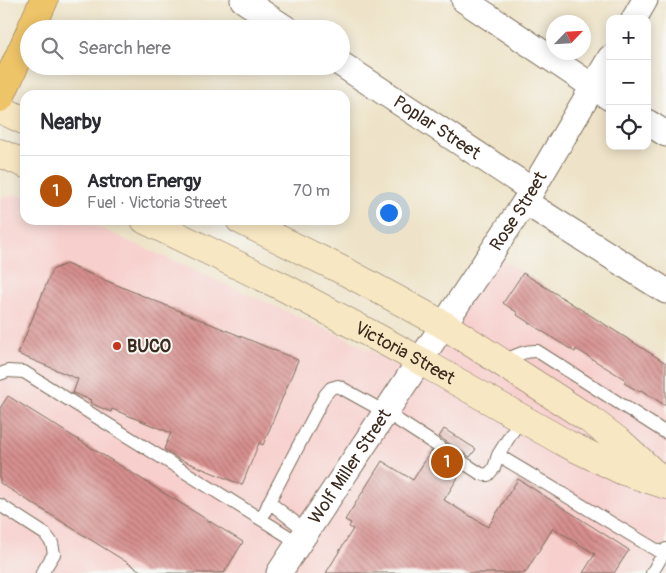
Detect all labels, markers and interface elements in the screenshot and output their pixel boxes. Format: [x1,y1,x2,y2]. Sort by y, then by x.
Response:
north arrow [546,15,591,60]
map controls [606,15,651,150]
button: + [606,15,651,60]
search box [20,20,350,75]
icon: search [38,34,66,62]
text: Search here [78,36,171,60]
button: − [606,60,651,105]
street label: Poplar Street [389,90,486,165]
button: locate [606,105,651,150]
text: Nearby [40,109,101,136]
street label: Rose Street [484,166,552,255]
text: Astron Energy [87,169,201,193]
text: 1 [53,181,59,201]
text: 70 m [293,181,330,201]
text: Fuel · Victoria Street [87,193,227,213]
your location [376,200,402,226]
street label: Victoria Street [351,316,460,390]
place label: BUCO [127,335,171,358]
marker: BUCO [111,340,123,352]
street label: Wolf Miller Street [303,404,397,528]
pin: 1 [431,443,463,481]

